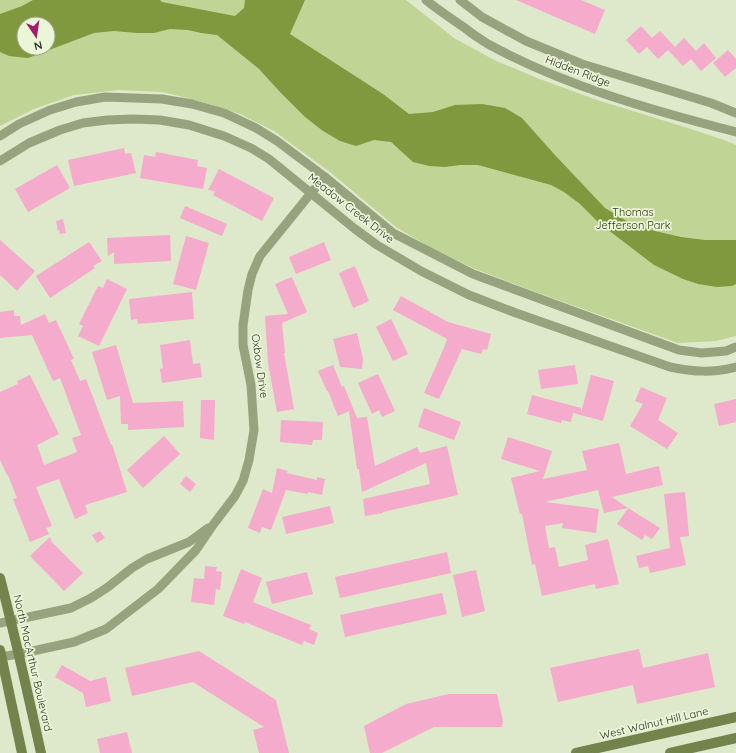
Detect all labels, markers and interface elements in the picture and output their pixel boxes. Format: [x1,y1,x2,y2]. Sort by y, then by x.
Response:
north arrow [16,16,56,56]
text: N [33,38,44,53]
street label: Hidden Ridge [544,52,612,90]
street label: Meadow Creek Drive [305,170,397,246]
park label: Thomas Jefferson Park [595,205,671,232]
street label: Oxbow Drive [249,333,271,399]
street label: North MacArthur Boulevard [10,593,56,733]
street label: West Walnut Hill Lane [598,704,710,742]

